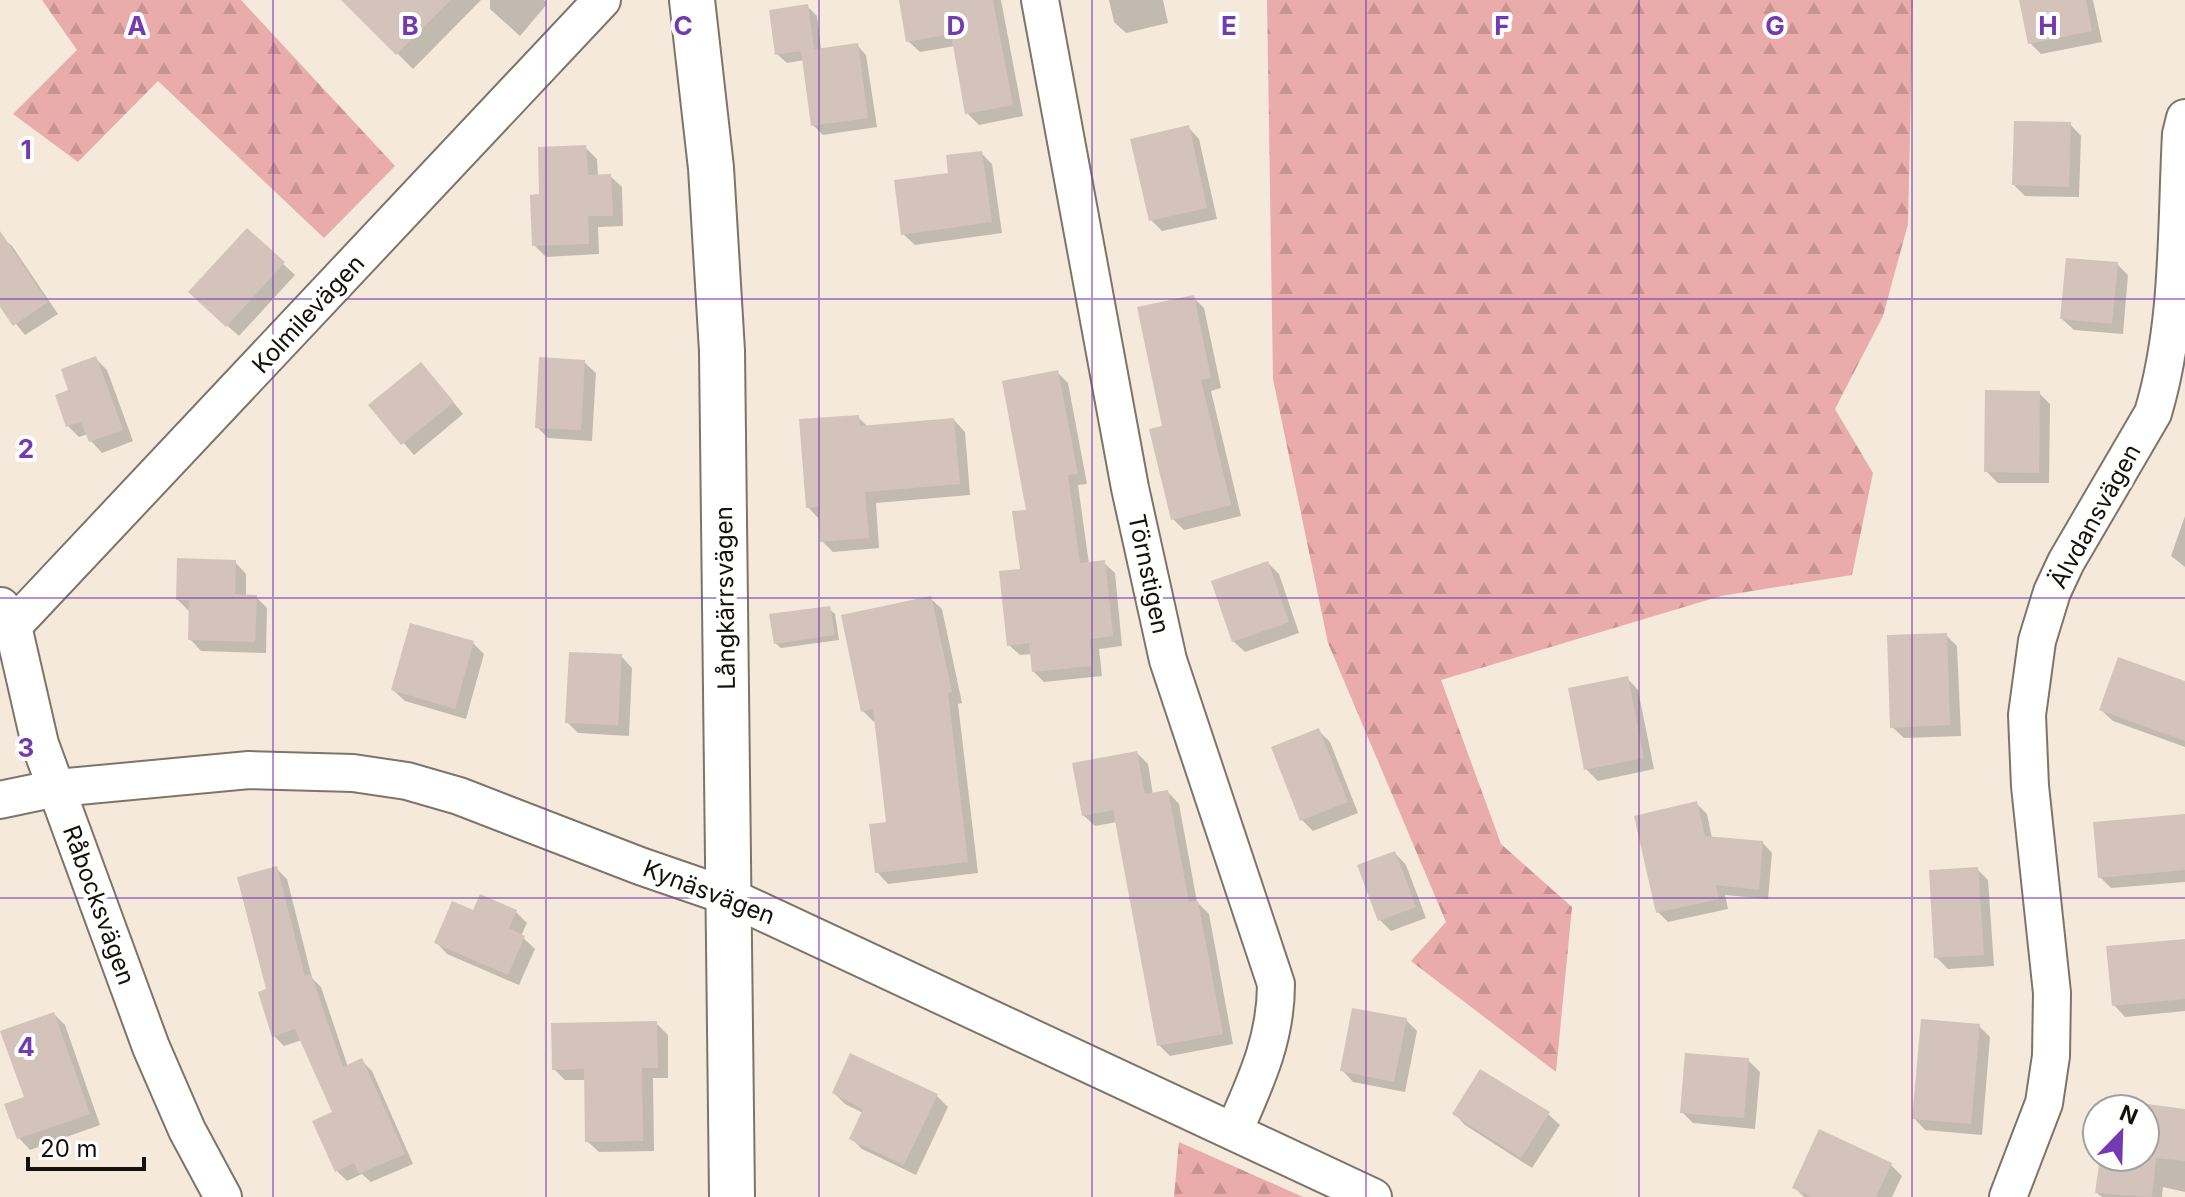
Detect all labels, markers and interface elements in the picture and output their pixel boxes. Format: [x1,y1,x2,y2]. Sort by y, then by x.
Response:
text: A [127,10,147,41]
text: B [401,10,419,41]
text: C [673,10,693,41]
text: D [947,10,965,41]
text: E [1221,10,1237,41]
text: F [1494,10,1510,41]
text: G [1765,10,1785,41]
text: H [2038,10,2058,41]
text: 1 [20,134,32,165]
street label: Kolmilevägen [246,249,370,379]
text: 2 [18,433,34,464]
street label: Älvdansvägen [2043,439,2147,593]
street label: Långkärrsvägen [709,506,741,690]
street label: Törnstigen [1122,512,1176,636]
text: 3 [18,732,34,763]
street label: Råbocksvägen [57,821,141,989]
street label: Kynäsvägen [639,854,779,930]
text: 4 [17,1031,35,1062]
north arrow [2081,1093,2161,1173]
text: N [2116,1099,2142,1130]
scale bar [28,1121,144,1171]
text: 20 m [40,1134,98,1163]

